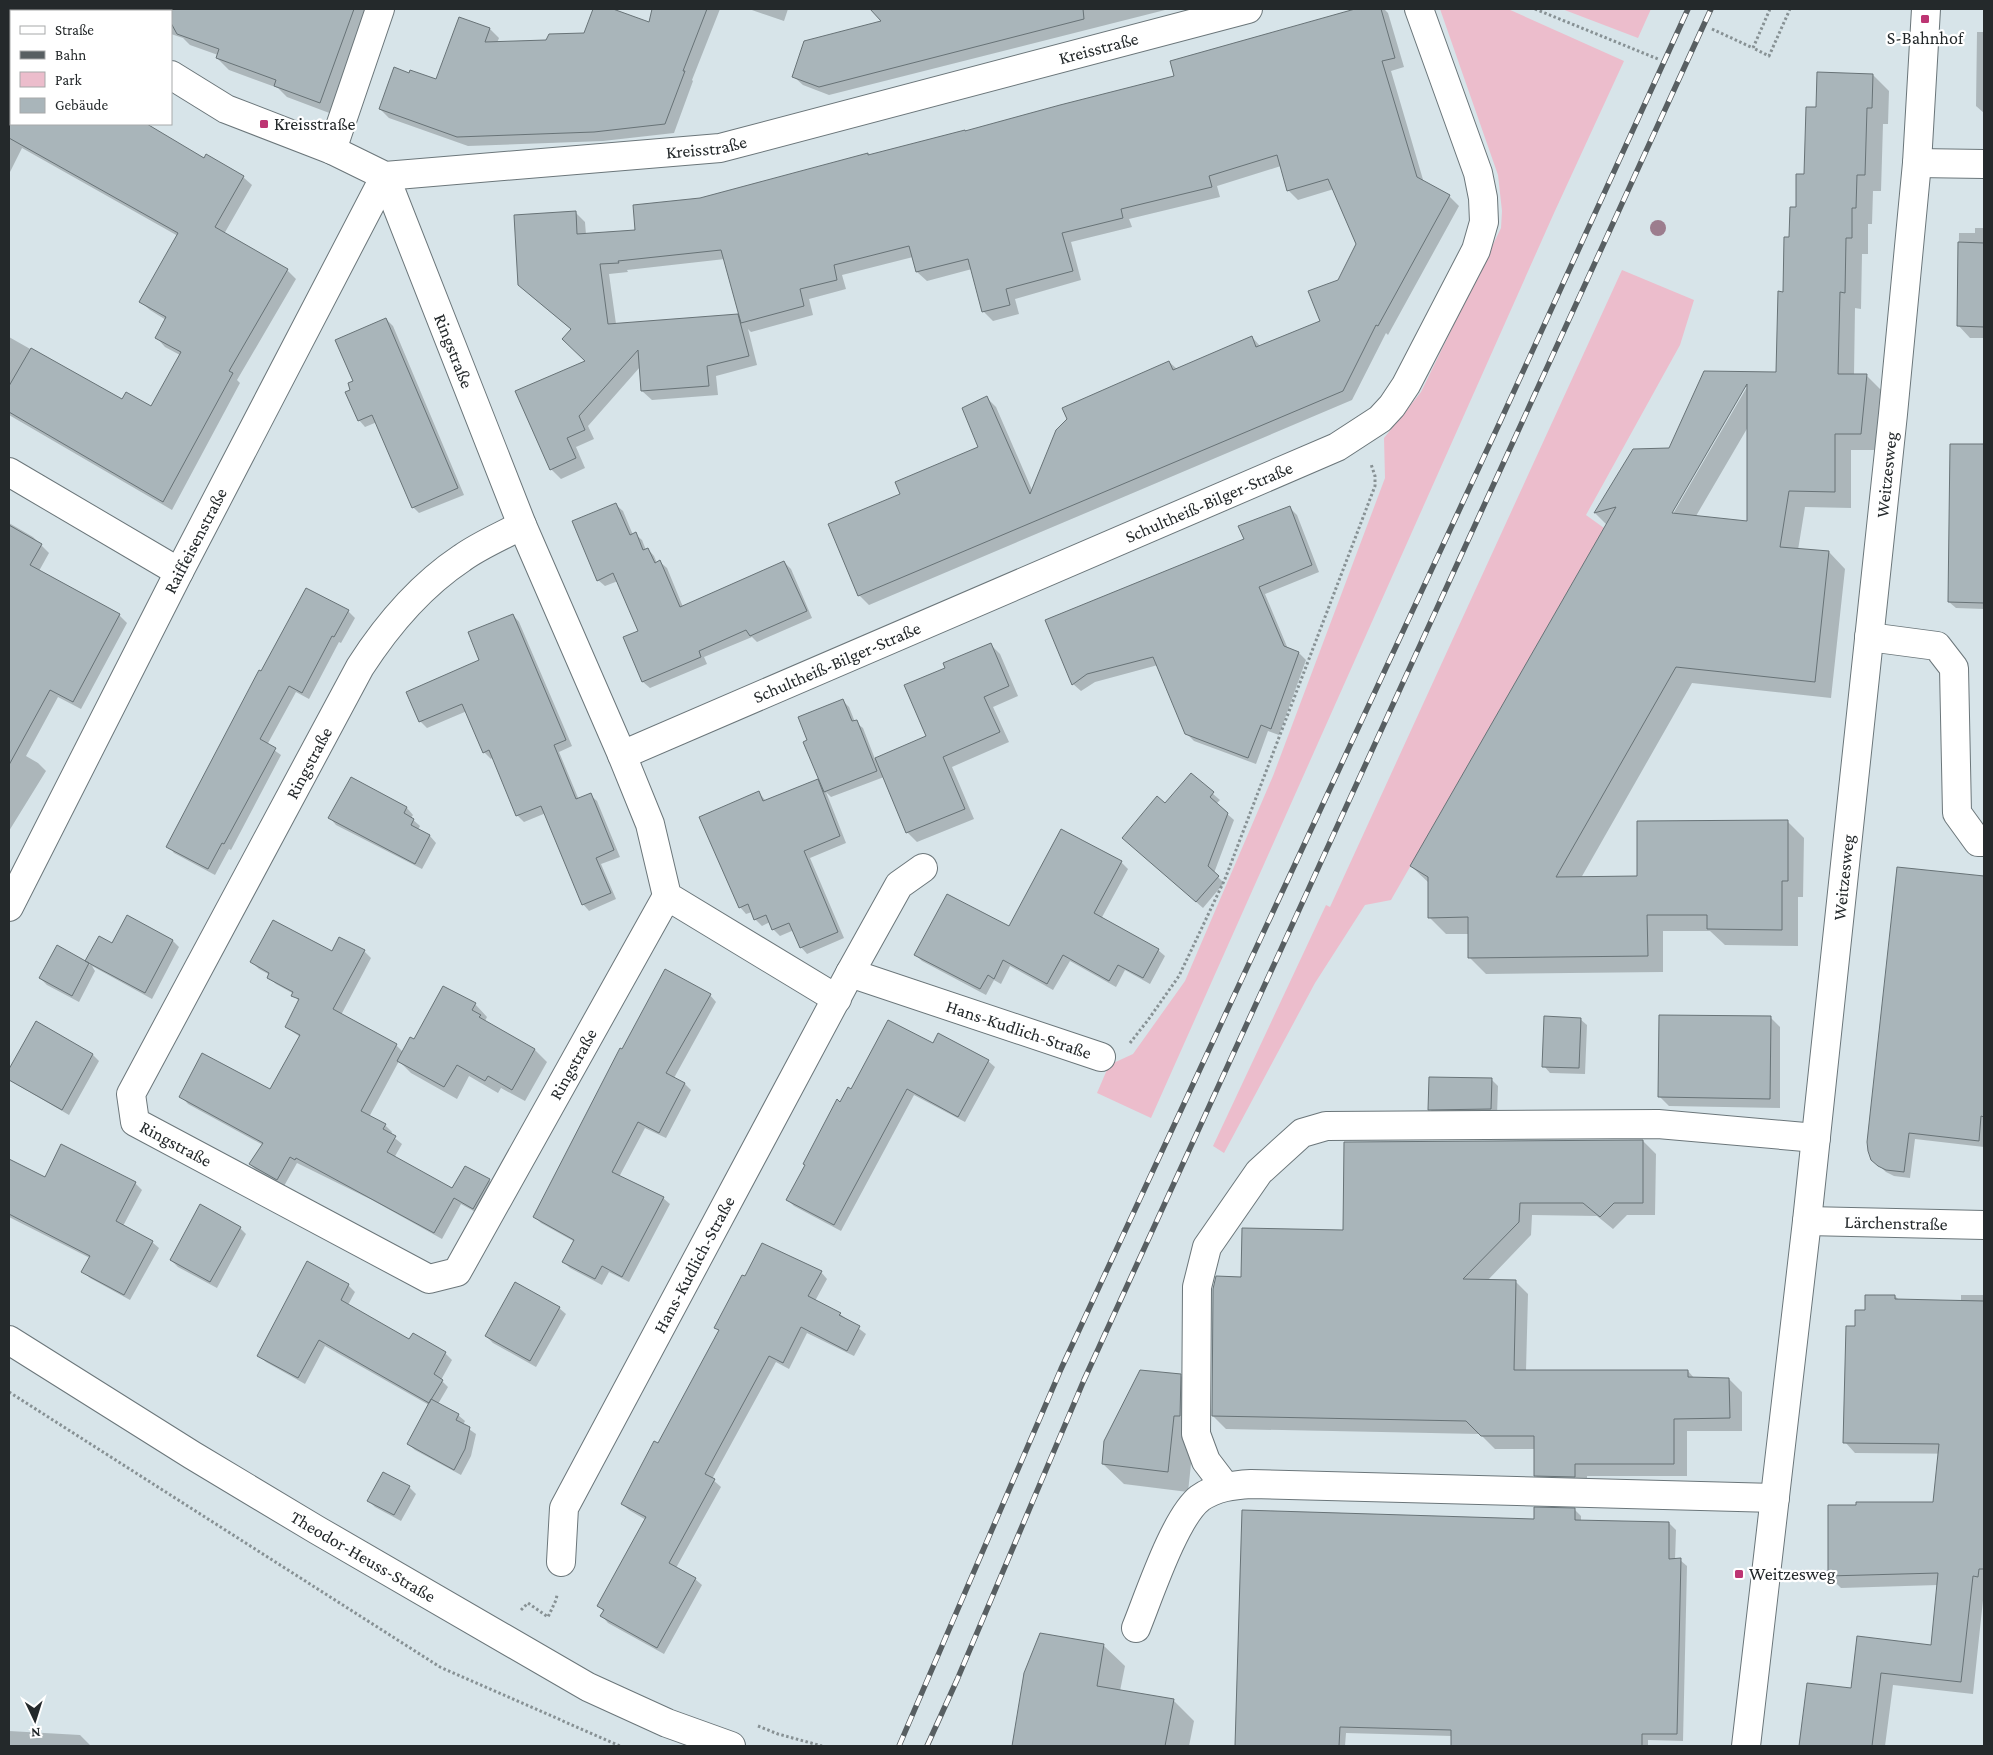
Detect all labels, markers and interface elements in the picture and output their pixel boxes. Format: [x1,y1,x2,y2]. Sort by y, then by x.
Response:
legend [10,10,172,125]
marker: S-Bahnhof [1919,13,1931,25]
text: Straße [55,22,94,38]
street label: Kreisstraße [1057,28,1141,68]
place label: S-Bahnhof [1887,28,1965,48]
text: Bahn [55,47,86,63]
text: Park [55,72,82,88]
text: Gebäude [55,97,109,113]
place label: Kreisstraße [274,114,355,134]
marker: Kreisstraße [258,118,270,130]
street label: Kreisstraße [665,131,749,162]
street label: Ringstraße [430,311,477,391]
street label: Weitzesweg [1872,430,1901,519]
street label: Schultheiß-Bilger-Straße [1122,457,1296,547]
street label: Raiffeisenstraße [160,484,231,597]
street label: Schultheiß-Bilger-Straße [750,618,924,707]
street label: Ringstraße [282,724,336,802]
street label: Weitzesweg [1829,833,1858,922]
street label: Hans-Kudlich-Straße [943,996,1094,1063]
street label: Ringstraße [545,1025,601,1103]
street label: Ringstraße [137,1117,215,1171]
street label: Hans-Kudlich-Straße [649,1193,739,1337]
street label: Lärchenstraße [1844,1212,1948,1234]
street label: Theodor-Heuss-Straße [287,1506,439,1607]
place label: Weitzesweg [1749,1564,1836,1584]
marker: Weitzesweg [1733,1568,1745,1580]
north arrow [10,1695,60,1745]
text: N [30,1725,41,1741]

